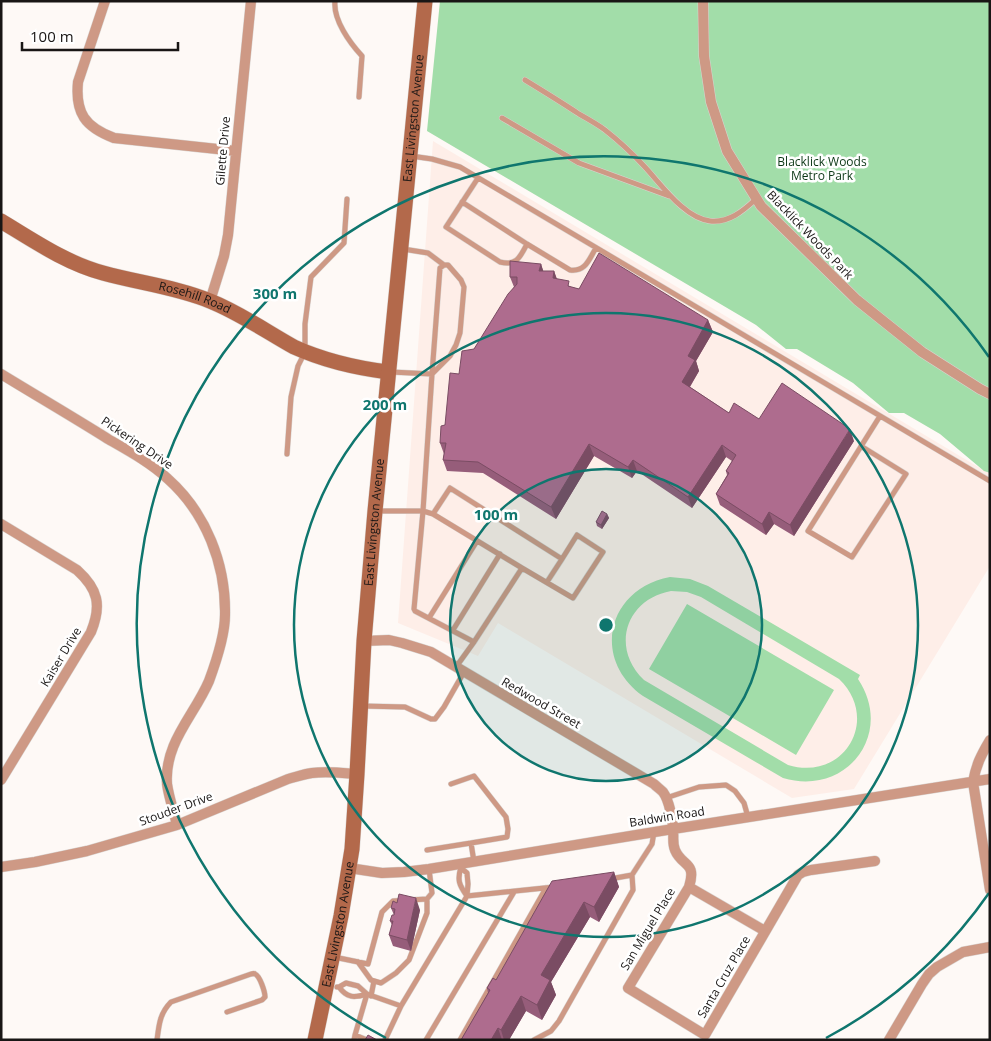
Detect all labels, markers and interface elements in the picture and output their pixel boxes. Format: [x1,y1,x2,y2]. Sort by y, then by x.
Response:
scale bar [22,20,179,52]
text: 100 m [30,26,74,46]
street label: East Livingston Avenue [398,53,428,183]
street label: Gilette Drive [211,115,234,186]
park label: Blacklick Woods Metro Park [777,153,867,184]
street label: Blacklick Woods Park [763,186,858,283]
street label: Rosehill Road [157,277,234,317]
text: 300 m [253,283,297,303]
text: 200 m [363,394,407,414]
street label: Pickering Drive [98,412,177,473]
street label: East Livingston Avenue [360,457,388,587]
text: 100 m [474,504,518,524]
centre of rings [597,616,615,634]
street label: Kaiser Drive [36,623,85,690]
street label: Redwood Street [498,673,584,732]
street label: Stouder Drive [137,787,215,830]
street label: Baldwin Road [628,802,706,831]
street label: East Livingston Avenue [317,860,358,989]
street label: San Miguel Place [616,884,679,973]
street label: Santa Cruz Place [693,932,754,1021]

